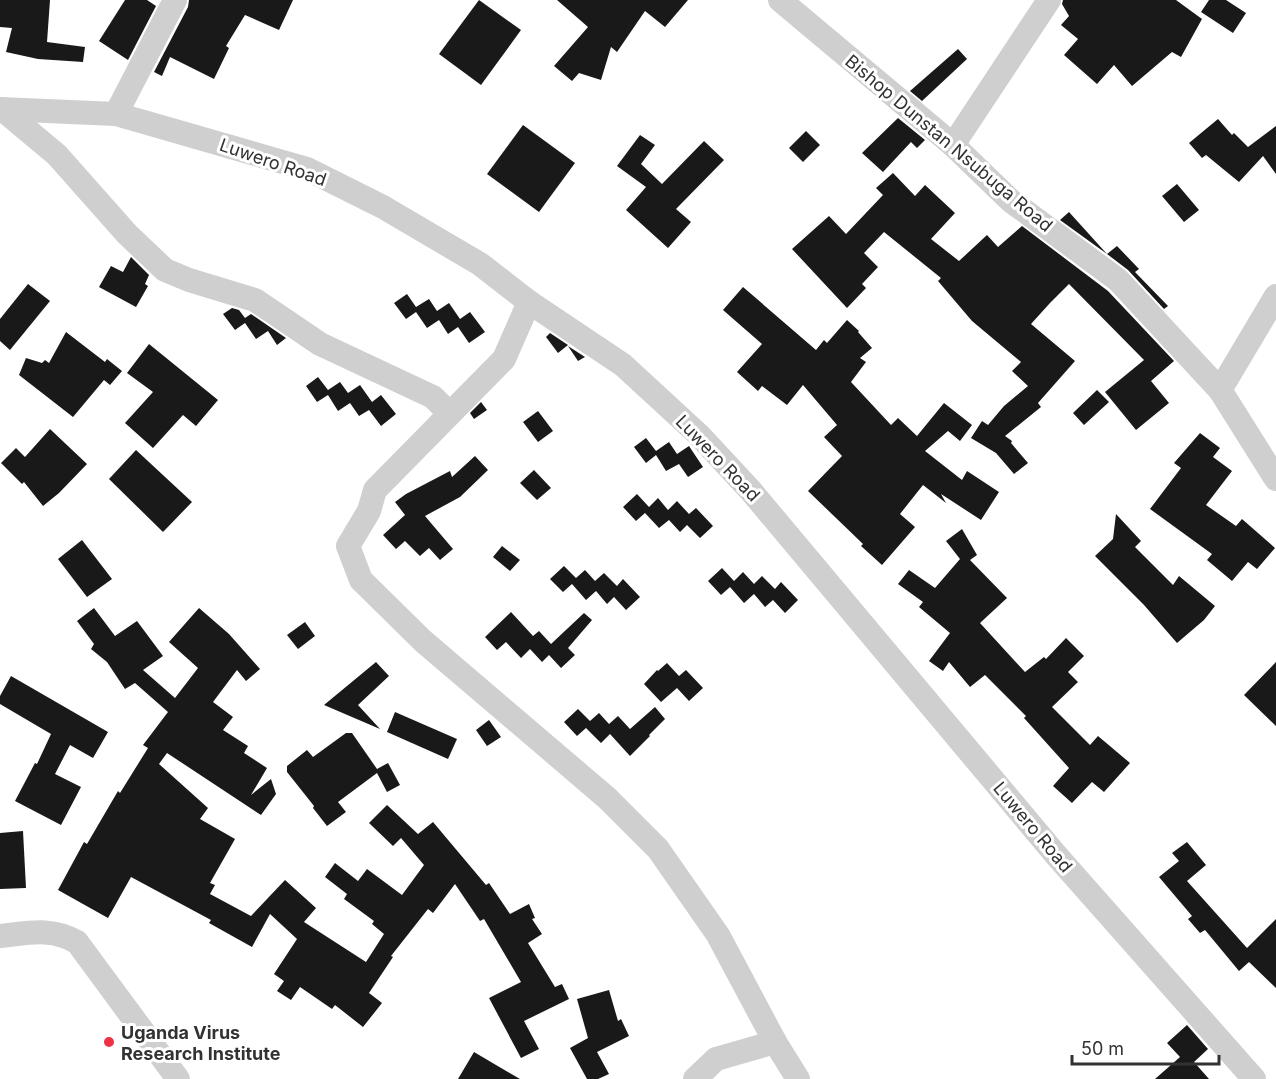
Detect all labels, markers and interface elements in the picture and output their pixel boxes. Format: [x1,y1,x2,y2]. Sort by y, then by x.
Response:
street label: Bishop Dunstan Nsubuga Road [841,50,1057,236]
street label: Luwero Road [217,134,329,190]
street label: Luwero Road [672,411,764,505]
street label: Luwero Road [989,778,1077,876]
place label: Uganda Virus Research Institute [121,1022,281,1064]
scale bar [1072,1028,1219,1066]
marker: Uganda Virus Research Institute [102,1035,116,1049]
text: 50 m [1081,1038,1124,1059]

